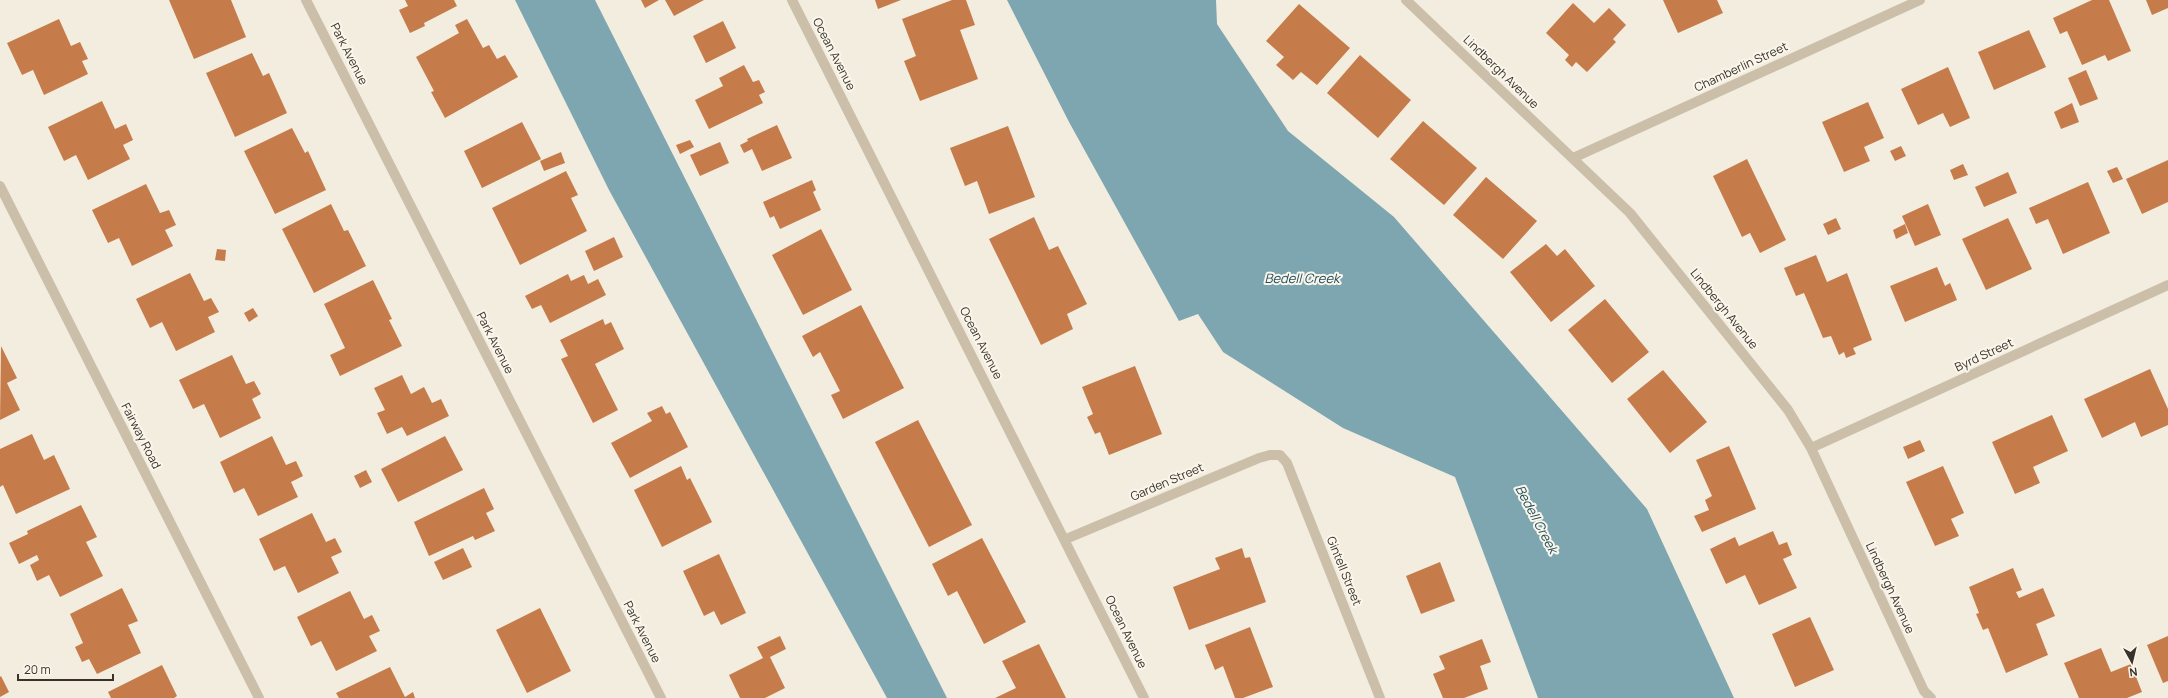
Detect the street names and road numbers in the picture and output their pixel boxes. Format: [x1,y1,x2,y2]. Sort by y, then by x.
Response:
street label: Ocean Avenue [809,15,860,93]
street label: Park Avenue [327,20,372,88]
street label: Lindbergh Avenue [1460,31,1543,112]
street label: Chamberlin Street [1691,37,1790,96]
street label: Lindbergh Avenue [1687,265,1762,353]
street label: Ocean Avenue [956,304,1007,382]
street label: Park Avenue [473,309,518,377]
street label: Byrd Street [1952,334,2016,375]
street label: Fairway Road [118,400,165,472]
street label: Garden Street [1128,458,1206,505]
street label: Gintell Street [1323,534,1366,608]
street label: Lindbergh Avenue [1862,539,1919,636]
street label: Ocean Avenue [1101,592,1151,671]
street label: Park Avenue [620,598,665,666]

